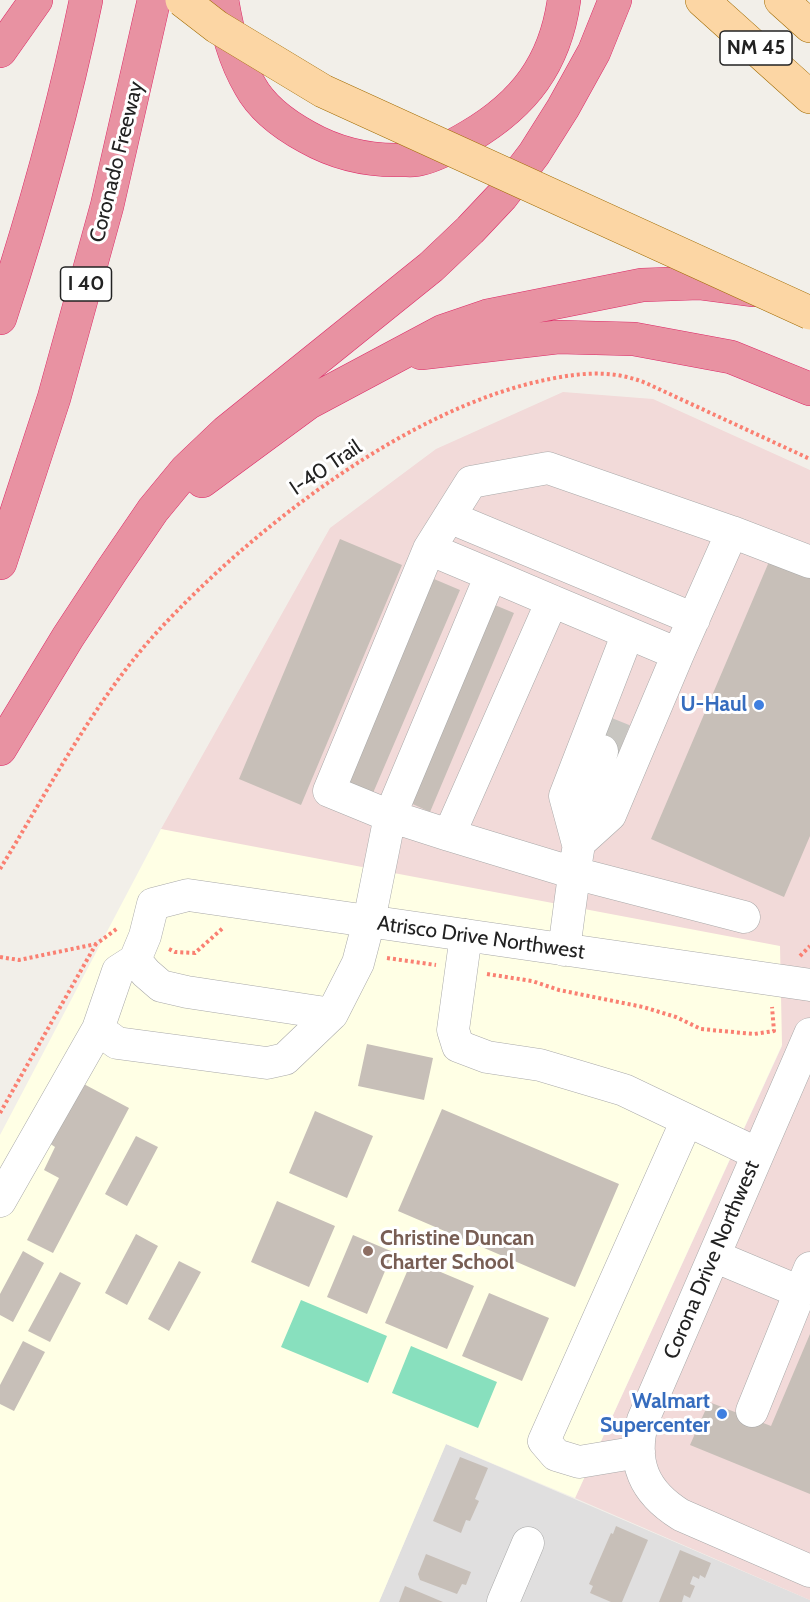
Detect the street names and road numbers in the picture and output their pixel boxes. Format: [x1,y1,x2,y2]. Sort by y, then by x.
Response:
road number: NM 45 [720,31,792,65]
street label: Coronado Freeway [85,79,149,245]
road number: I 40 [60,267,112,301]
street label: I-40 Trail [285,435,367,501]
street label: Atrisco Drive Northwest [376,911,586,965]
street label: Corona Drive Northwest [659,1157,765,1363]

